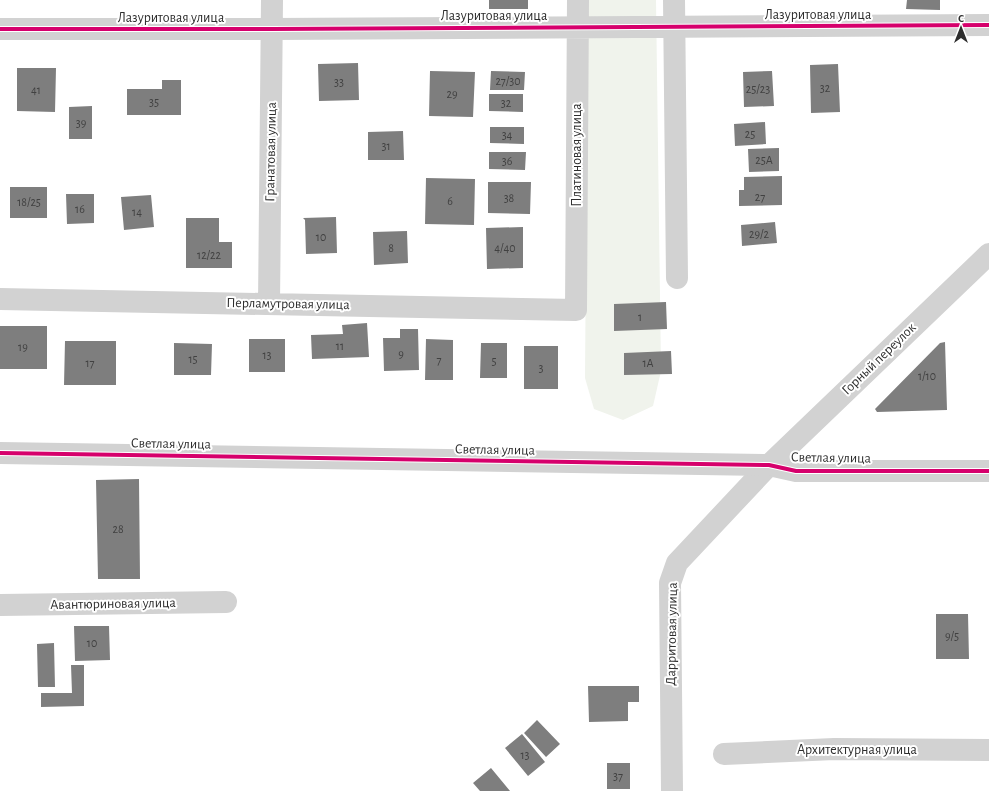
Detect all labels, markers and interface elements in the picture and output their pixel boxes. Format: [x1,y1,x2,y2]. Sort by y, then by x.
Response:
street label: Лазуритовая улица [765,8,872,22]
north arrow [941,8,981,48]
street label: Лазуритовая улица [441,9,548,23]
street label: Лазуритовая улица [118,11,225,25]
text: С [958,13,964,24]
house number: 27/30 [495,75,521,87]
house number: 33 [334,76,344,88]
house number: 32 [820,82,831,94]
house number: 25/23 [746,83,770,95]
house number: 41 [31,84,41,96]
house number: 29 [446,88,458,100]
house number: 35 [149,96,159,108]
house number: 32 [501,97,512,109]
street label: Гранатовая улица [263,101,279,202]
street label: Платиновая улица [570,103,584,207]
house number: 39 [76,117,87,129]
house number: 25 [745,128,755,140]
house number: 34 [502,129,513,141]
house number: 31 [381,140,391,152]
house number: 25А [755,154,773,166]
house number: 36 [502,155,513,167]
house number: 27 [755,191,765,203]
house number: 38 [504,192,515,204]
house number: 6 [447,195,453,207]
house number: 18/25 [17,196,41,208]
house number: 16 [75,203,85,215]
house number: 14 [132,206,142,218]
house number: 29/2 [749,228,770,240]
house number: 10 [316,231,326,243]
house number: 8 [388,242,394,254]
house number: 4/40 [494,242,516,254]
house number: 12/22 [197,249,222,261]
street label: Перламутровая улица [226,296,350,312]
house number: 1 [638,311,642,323]
street label: Горный переулок [839,320,919,398]
house number: 11 [336,340,344,352]
house number: 19 [18,341,28,353]
house number: 9 [398,348,404,360]
house number: 13 [262,349,272,361]
house number: 15 [188,353,198,365]
house number: 7 [436,354,442,366]
house number: 5 [491,355,497,367]
house number: 17 [85,357,95,369]
house number: 1А [642,357,654,369]
house number: 3 [539,362,544,374]
house number: 1/10 [918,370,936,382]
street label: Светлая улица [131,436,212,452]
street label: Светлая улица [455,442,536,458]
street label: Светлая улица [791,450,872,466]
house number: 28 [112,523,124,535]
street label: Дарритовая улица [664,582,680,686]
street label: Авантюриновая улица [50,596,177,612]
house number: 9/5 [945,630,959,642]
house number: 10 [87,637,97,649]
street label: Архитектурная улица [797,743,918,757]
house number: 13 [520,749,530,761]
house number: 37 [613,770,623,782]

